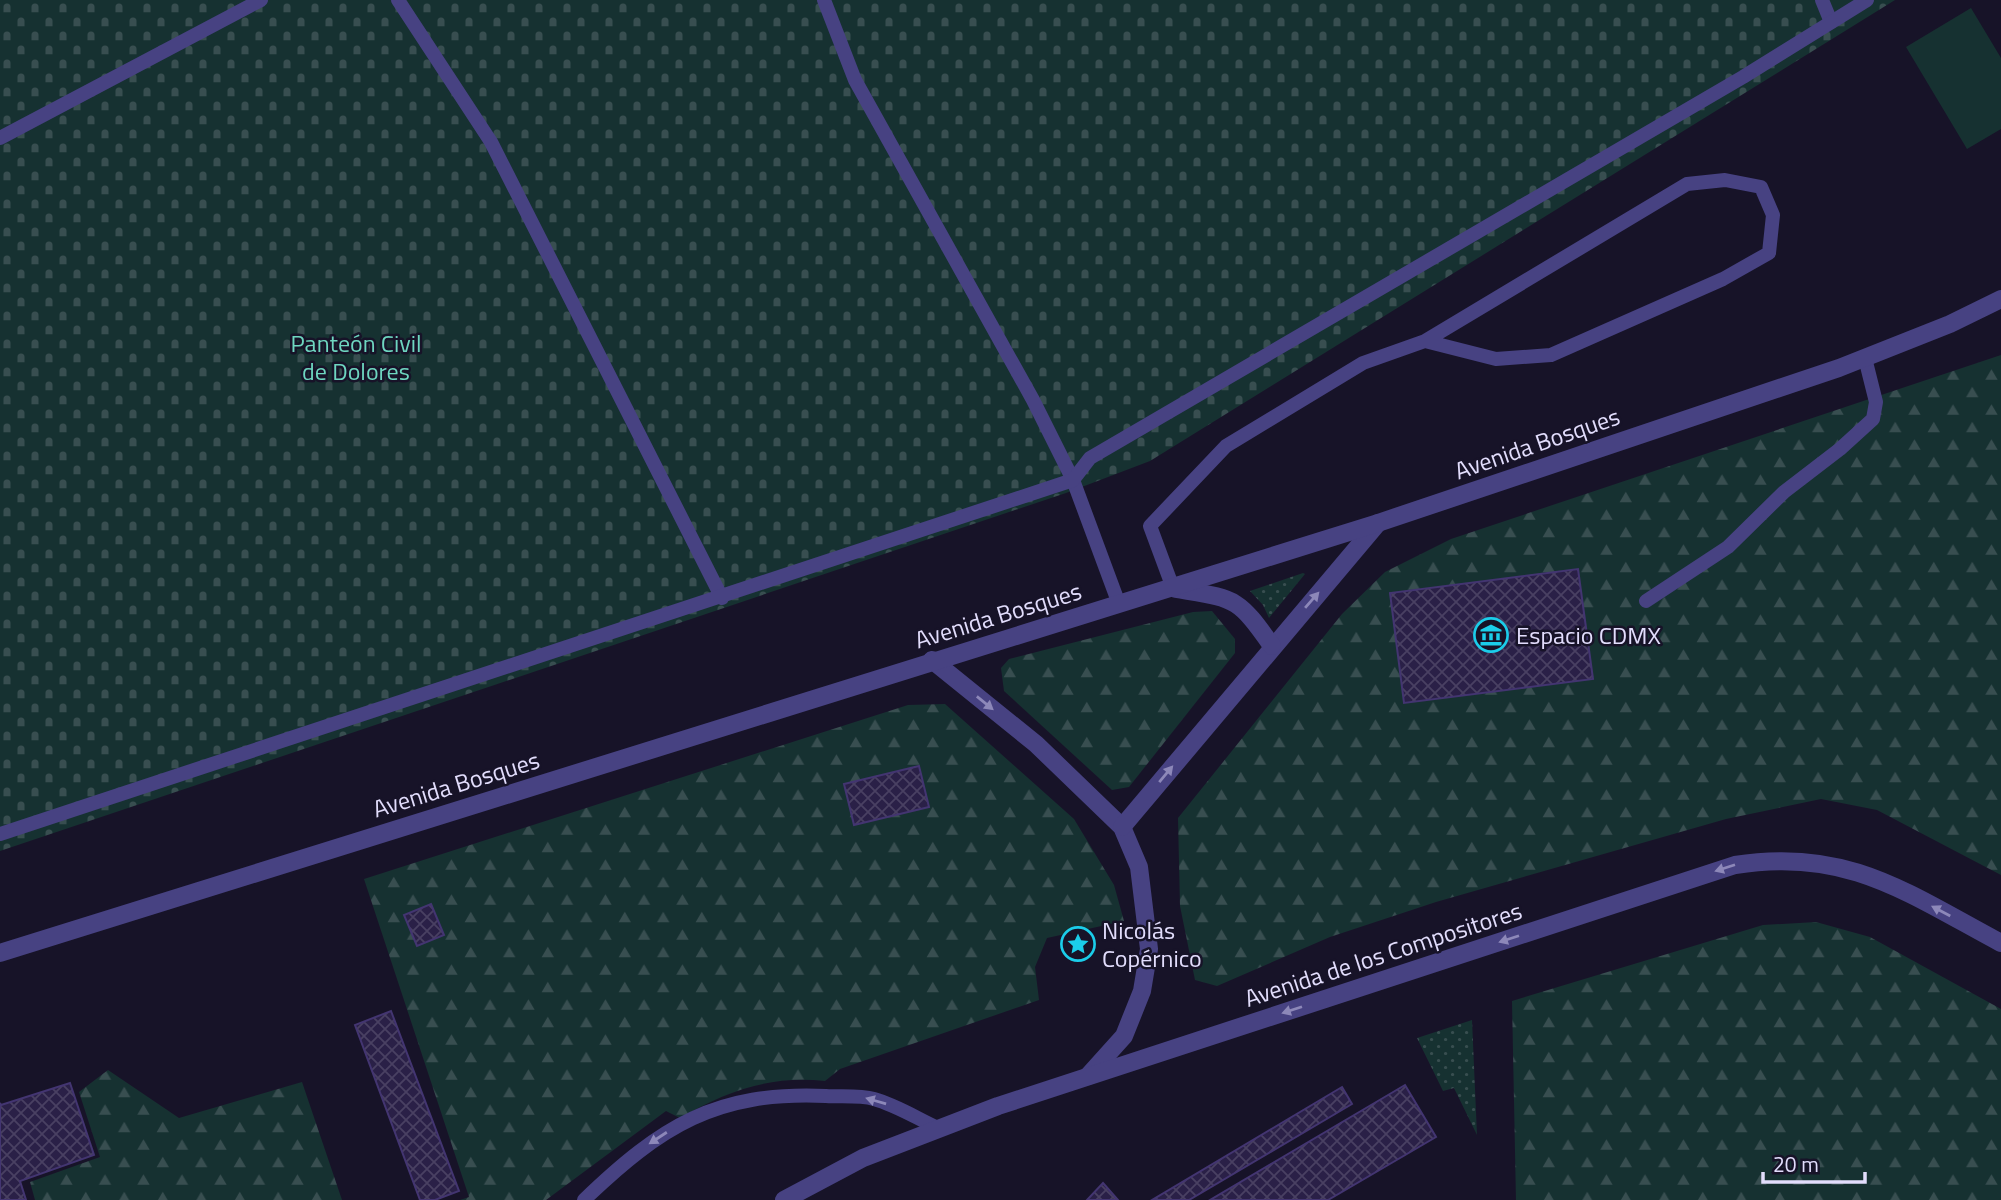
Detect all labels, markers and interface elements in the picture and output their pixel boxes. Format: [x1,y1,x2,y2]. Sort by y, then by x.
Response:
park label: Panteón Civil de Dolores [291,325,422,389]
street label: Avenida Bosques [1449,398,1625,488]
street label: Avenida Bosques [910,573,1086,657]
one-way arrow [1304,591,1320,609]
museum icon: Espacio CDMX [1472,616,1510,654]
place label: Espacio CDMX [1516,617,1661,653]
one-way arrow [977,695,994,710]
street label: Avenida Bosques [368,742,544,826]
one-way arrow [1158,766,1173,784]
one-way arrow [1714,863,1735,874]
street label: Avenida de los Compositores [1240,892,1526,1016]
one-way arrow [1931,905,1951,917]
place label: Nicolás Copérnico [1102,912,1202,976]
place icon: Nicolás Copérnico [1059,925,1097,963]
one-way arrow [1498,934,1519,945]
one-way arrow [1282,1005,1303,1015]
one-way arrow [865,1096,886,1106]
one-way arrow [648,1131,667,1144]
scale bar [1763,1140,1864,1184]
text: 20 m [1773,1148,1819,1180]

